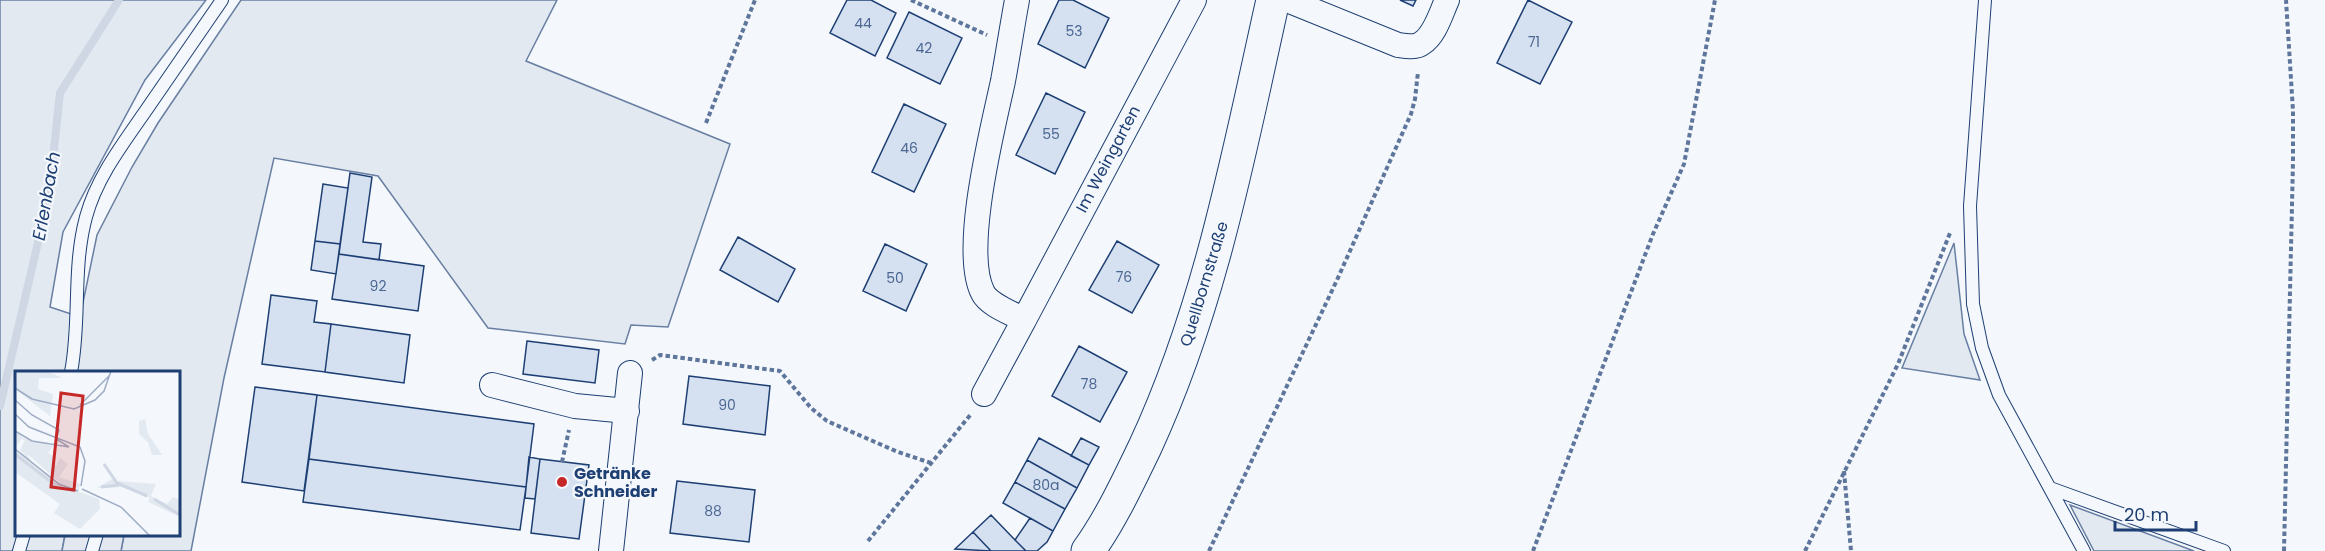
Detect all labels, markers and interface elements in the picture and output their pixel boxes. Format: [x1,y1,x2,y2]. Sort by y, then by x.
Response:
house number: 44 [854,13,872,33]
house number: 53 [1065,21,1083,41]
house number: 71 [1528,32,1540,52]
house number: 42 [916,38,932,58]
street label: Im Weingarten [1070,102,1146,216]
house number: 55 [1042,124,1060,144]
house number: 46 [900,138,918,158]
water label: Erlenbach [26,150,66,242]
street label: Quellbornstraße [1174,219,1234,349]
house number: 76 [1116,267,1132,287]
house number: 50 [886,268,904,288]
house number: 92 [370,276,386,296]
inset map [15,371,180,536]
house number: 78 [1081,374,1097,394]
house number: 90 [718,395,736,415]
place label: Getränke Schneider [574,462,657,503]
marker: Getränke Schneider [555,475,569,489]
house number: 80a [1032,475,1060,495]
scale bar [2115,494,2196,532]
house number: 88 [704,501,722,521]
text: 20 m [2124,502,2169,527]

